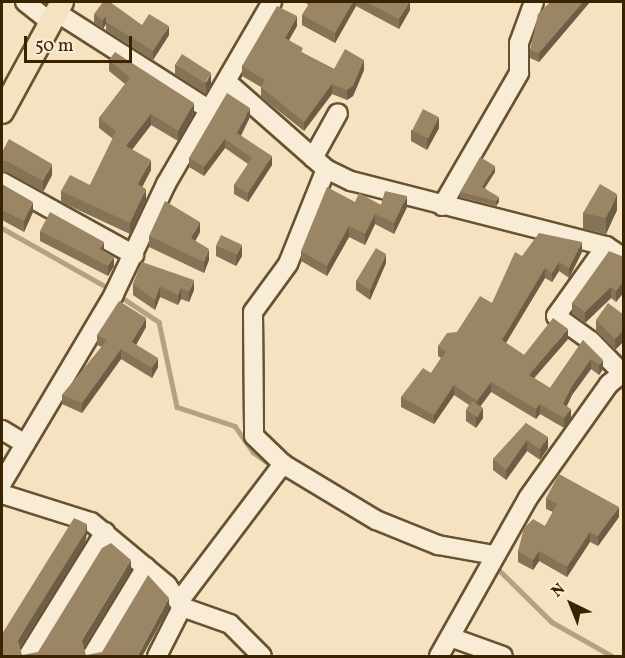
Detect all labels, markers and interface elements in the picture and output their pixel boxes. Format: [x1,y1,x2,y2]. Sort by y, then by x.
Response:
scale bar [27,24,135,62]
text: 50 m [35,34,74,59]
north arrow [541,574,601,634]
text: N [547,579,570,603]

